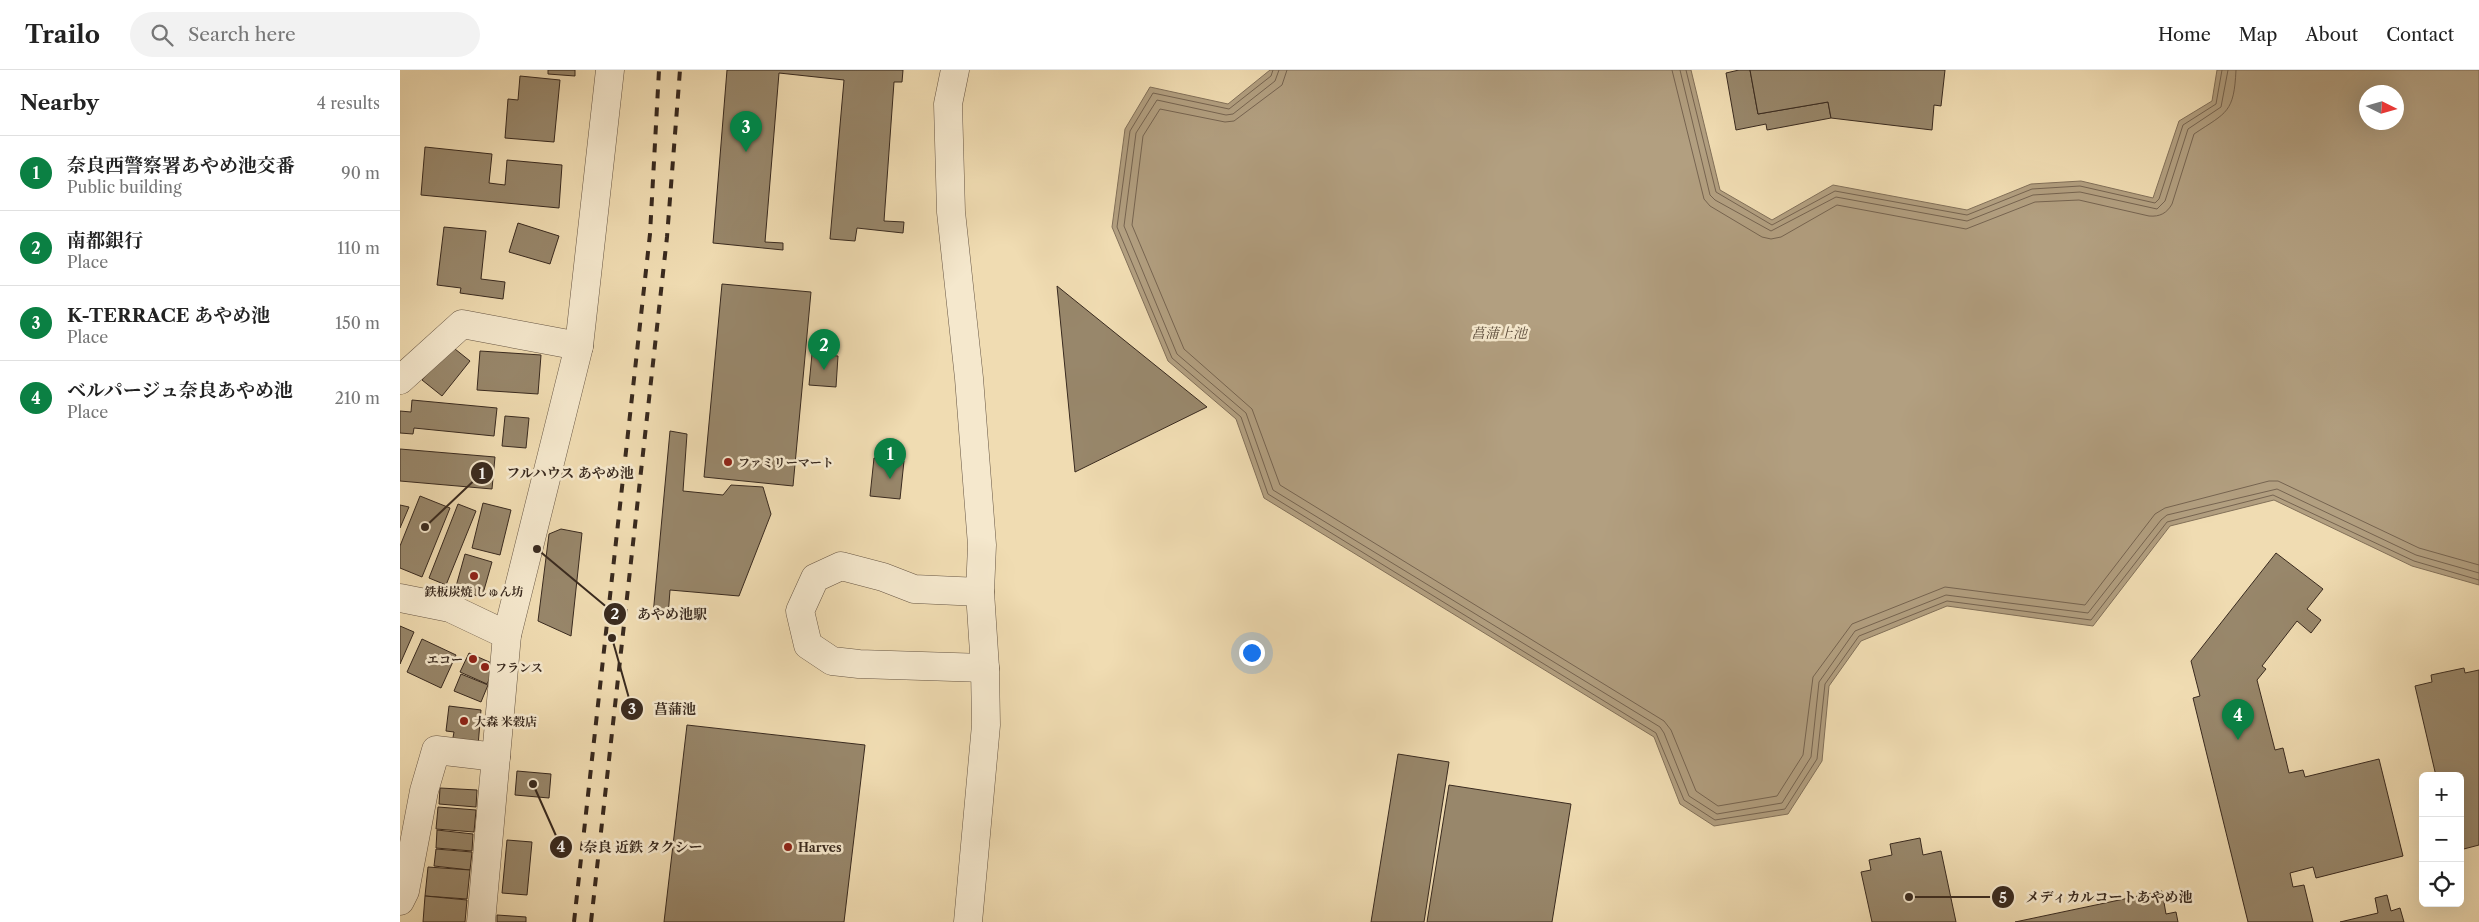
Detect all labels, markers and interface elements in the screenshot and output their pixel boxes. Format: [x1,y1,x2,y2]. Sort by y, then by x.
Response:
search box [130,12,480,57]
text: Trailo [25,20,100,49]
icon: search [148,21,176,49]
text: Search here [188,23,296,46]
text: Home [2158,24,2211,46]
text: Map [2239,24,2277,46]
text: About [2305,24,2358,46]
text: Contact [2386,24,2454,46]
north arrow [2359,85,2404,130]
text: Nearby [20,90,99,115]
text: 4 results [317,93,380,113]
pin: 3 [730,111,762,152]
text: 奈良西警察署あやめ池交番 [67,154,295,177]
text: 1 [32,163,40,183]
text: 90 m [341,163,380,183]
text: Public building [67,177,182,197]
text: 南都銀行 [67,229,143,252]
text: 2 [31,238,41,258]
text: 110 m [337,238,380,258]
text: Place [67,252,108,272]
text: K-TERRACE あやめ池 [67,304,270,327]
text: 3 [31,313,41,333]
text: 150 m [335,313,380,333]
water label: 菖蒲上池 [1471,324,1529,342]
text: Place [67,327,108,347]
pin: 2 [808,329,840,370]
text: ベルパージュ奈良あやめ池 [67,379,293,402]
text: 4 [31,388,41,408]
text: 210 m [335,388,380,408]
text: Place [67,402,108,422]
pin: 1 [874,438,906,479]
place label: ファミリーマート [738,455,834,470]
marker: ファミリーマート [722,456,734,468]
callout: フルハウス あやめ池 [470,459,644,488]
text: 1 [479,464,486,483]
text: フルハウス あやめ池 [506,464,634,482]
marker: 鉄板炭焼 しゅん坊 [468,570,480,582]
place label: 鉄板炭焼 しゅん坊 [424,584,524,599]
callout: あやめ池駅 [602,599,717,628]
text: 2 [611,604,620,623]
text: あやめ池駅 [637,605,707,623]
your location [1239,640,1265,666]
place label: エコー [427,652,463,667]
marker: エコー [467,653,479,665]
place label: フランス [495,660,543,675]
marker: フランス [479,661,491,673]
callout: 菖蒲池 [619,695,706,724]
text: 3 [628,699,636,718]
pin: 4 [2222,699,2254,740]
text: 菖蒲池 [654,700,696,718]
place label: 大森 米穀店 [474,714,537,729]
marker: 大森 米穀店 [458,715,470,727]
map controls [2419,772,2464,907]
button: + [2419,772,2464,817]
button: − [2419,817,2464,862]
callout: 奈良 近鉄 タクシー [548,833,712,862]
text: 4 [557,837,566,856]
text: 奈良 近鉄 タクシー [583,838,703,856]
place label: Harves [798,840,842,855]
marker: Harves [782,841,794,853]
button: locate [2419,862,2464,907]
callout: メディカルコートあやめ池 [1990,883,2203,912]
text: 5 [1999,888,2007,907]
text: メディカルコートあやめ池 [2026,888,2192,906]

